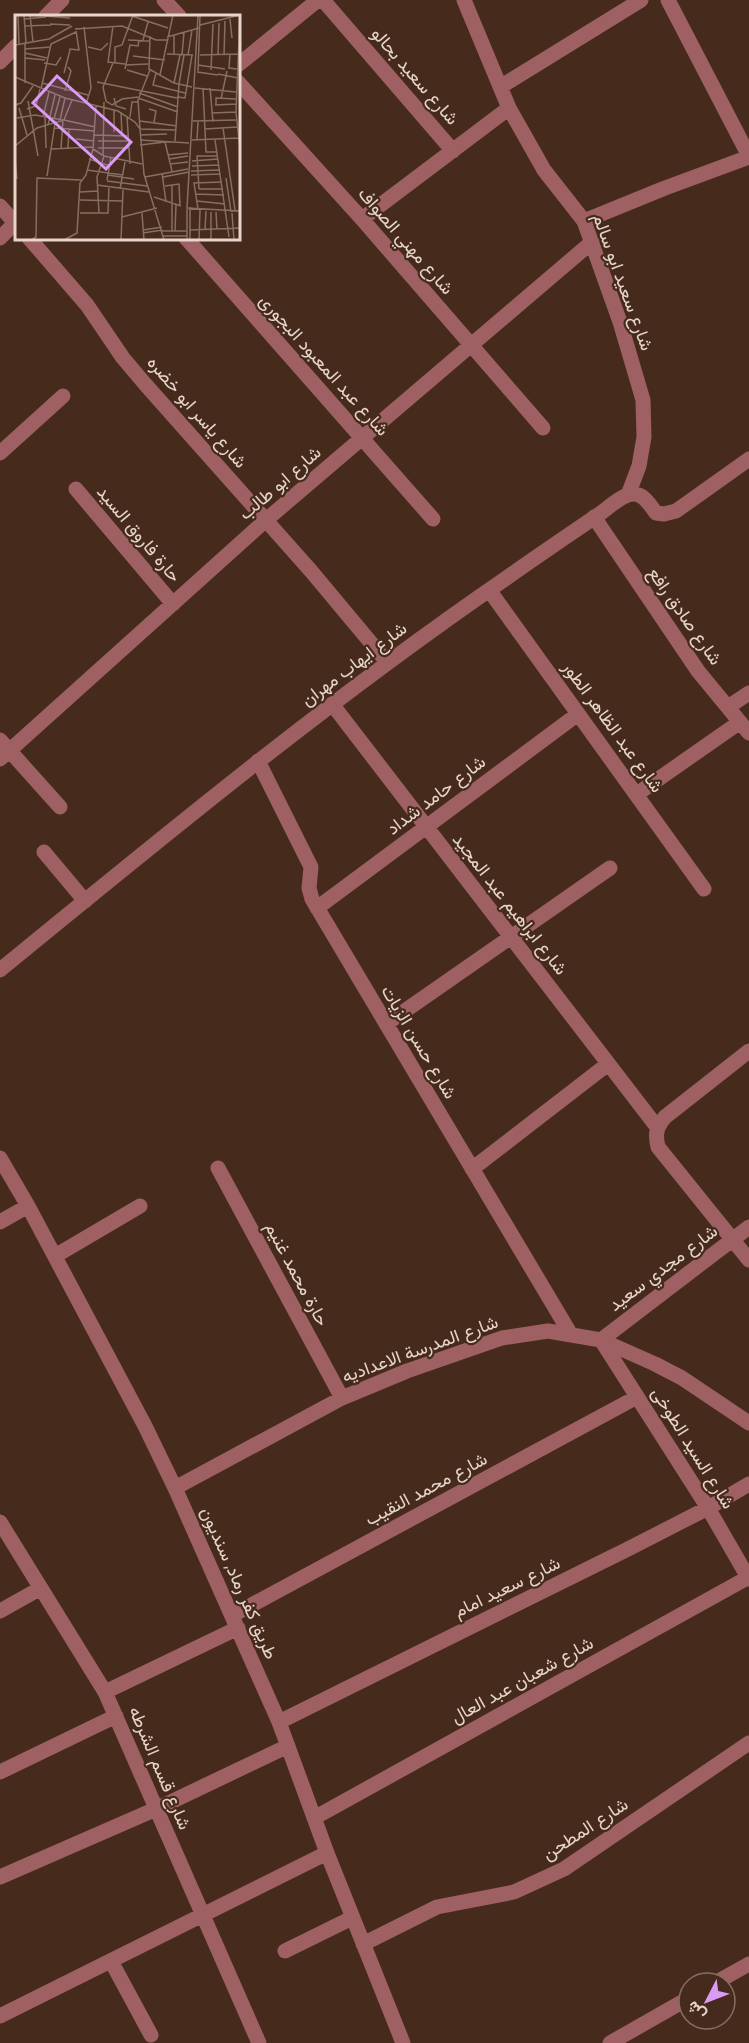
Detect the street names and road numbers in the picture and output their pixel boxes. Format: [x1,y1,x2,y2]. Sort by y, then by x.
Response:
street label: شارع سعيد بحالو [366,22,464,130]
street label: شارع مهني الصواف [350,182,459,302]
street label: شارع سعيد ابو سالم [587,210,659,354]
street label: شارع عبد المعبود البجورى [254,289,394,441]
street label: شارع ياسر ابو خضره [142,351,252,473]
street label: شارع ابو طالب [234,441,326,525]
street label: حارة فاروق السيد [91,481,187,587]
street label: شارع صادق رافع [642,562,728,670]
street label: شارع ايهاب مهران [296,616,412,712]
street label: شارع عبد الظاهر الطور [557,656,669,798]
street label: شارع حامد شداد [382,750,490,840]
street label: شارع ابراهيم عبد المجيد [447,828,573,980]
street label: شارع حسن الزيات [376,981,462,1103]
street label: حارة محمد غنيم [259,1218,335,1330]
street label: شارع مجدي سعيد [604,1219,724,1319]
street label: شارع المدرسة الاعداديه [339,1310,501,1388]
street label: شارع السيد الطوخى [646,1382,740,1514]
street label: شارع محمد النقيب [361,1447,491,1531]
street label: طريق كفر رماد, سنديون [195,1503,283,1663]
street label: شارع سعيد امام [450,1551,564,1623]
street label: شارع شعبان عبد العال [447,1631,597,1729]
street label: شارع قسم الشرطه [123,1703,197,1833]
street label: شارع المطحن [537,1792,633,1866]

